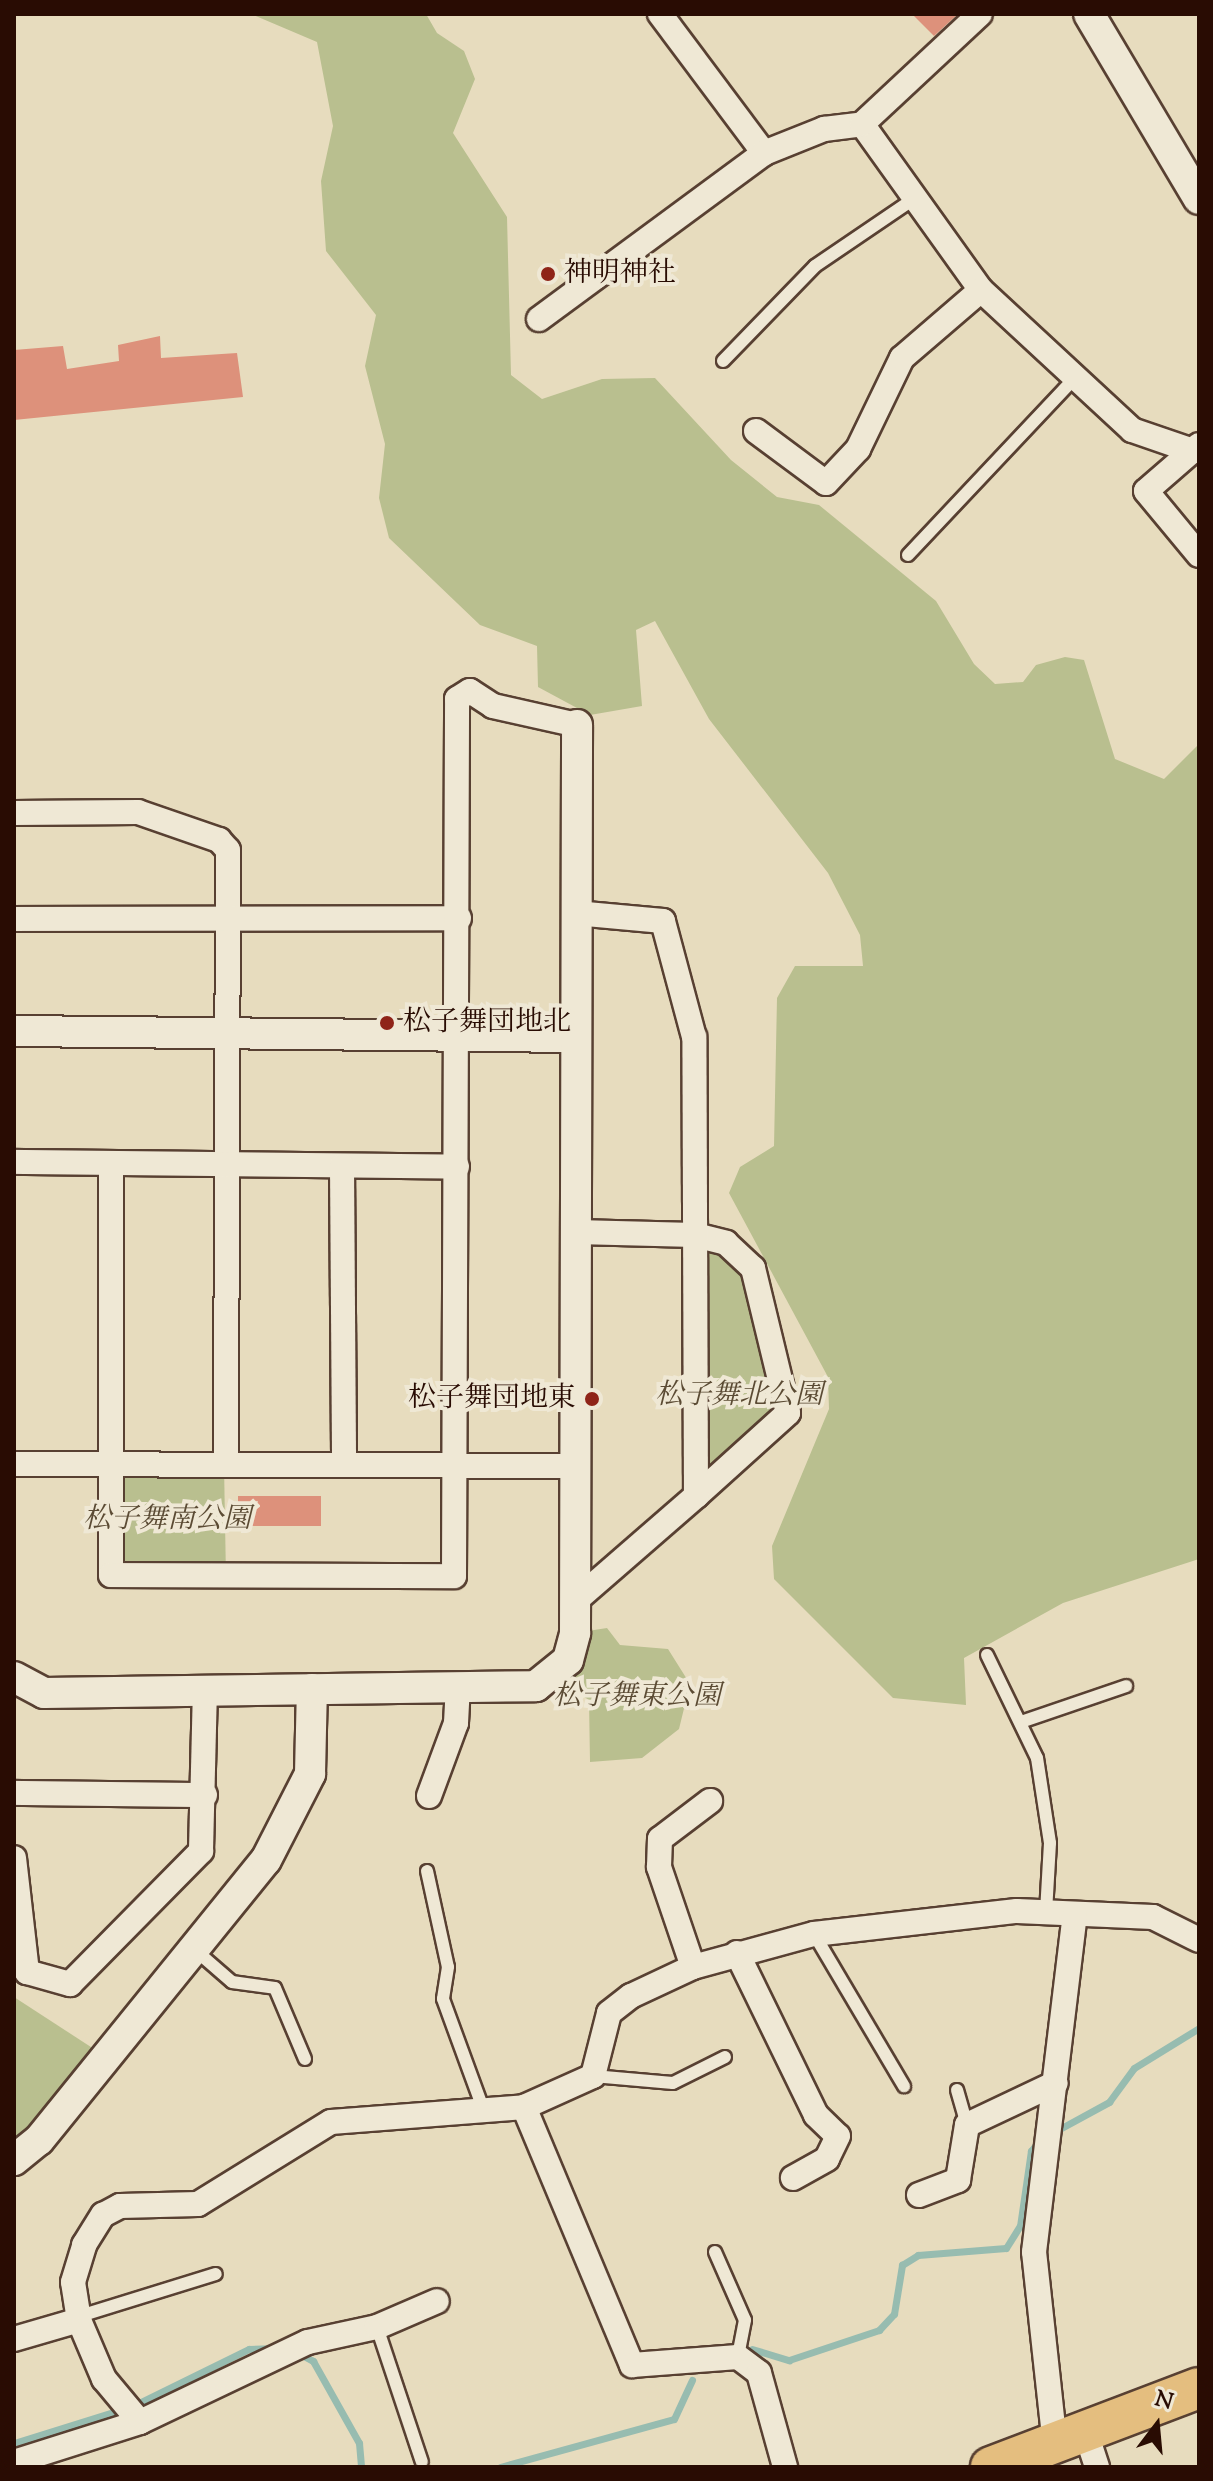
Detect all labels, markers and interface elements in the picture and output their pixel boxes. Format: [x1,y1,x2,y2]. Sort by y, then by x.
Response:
place label: 神明神社 [564,257,676,291]
marker: 神明神社 [539,265,557,283]
place label: 松子舞団地北 [403,1006,571,1040]
marker: 松子舞団地北 [378,1014,396,1032]
park label: 松子舞北公園 [655,1379,823,1413]
place label: 松子舞団地東 [408,1382,576,1416]
marker: 松子舞団地東 [583,1390,601,1408]
park label: 松子舞南公園 [83,1503,251,1537]
park label: 松子舞東公園 [553,1680,721,1714]
text: N [1151,2384,1176,2420]
north arrow [1117,2385,1197,2465]

